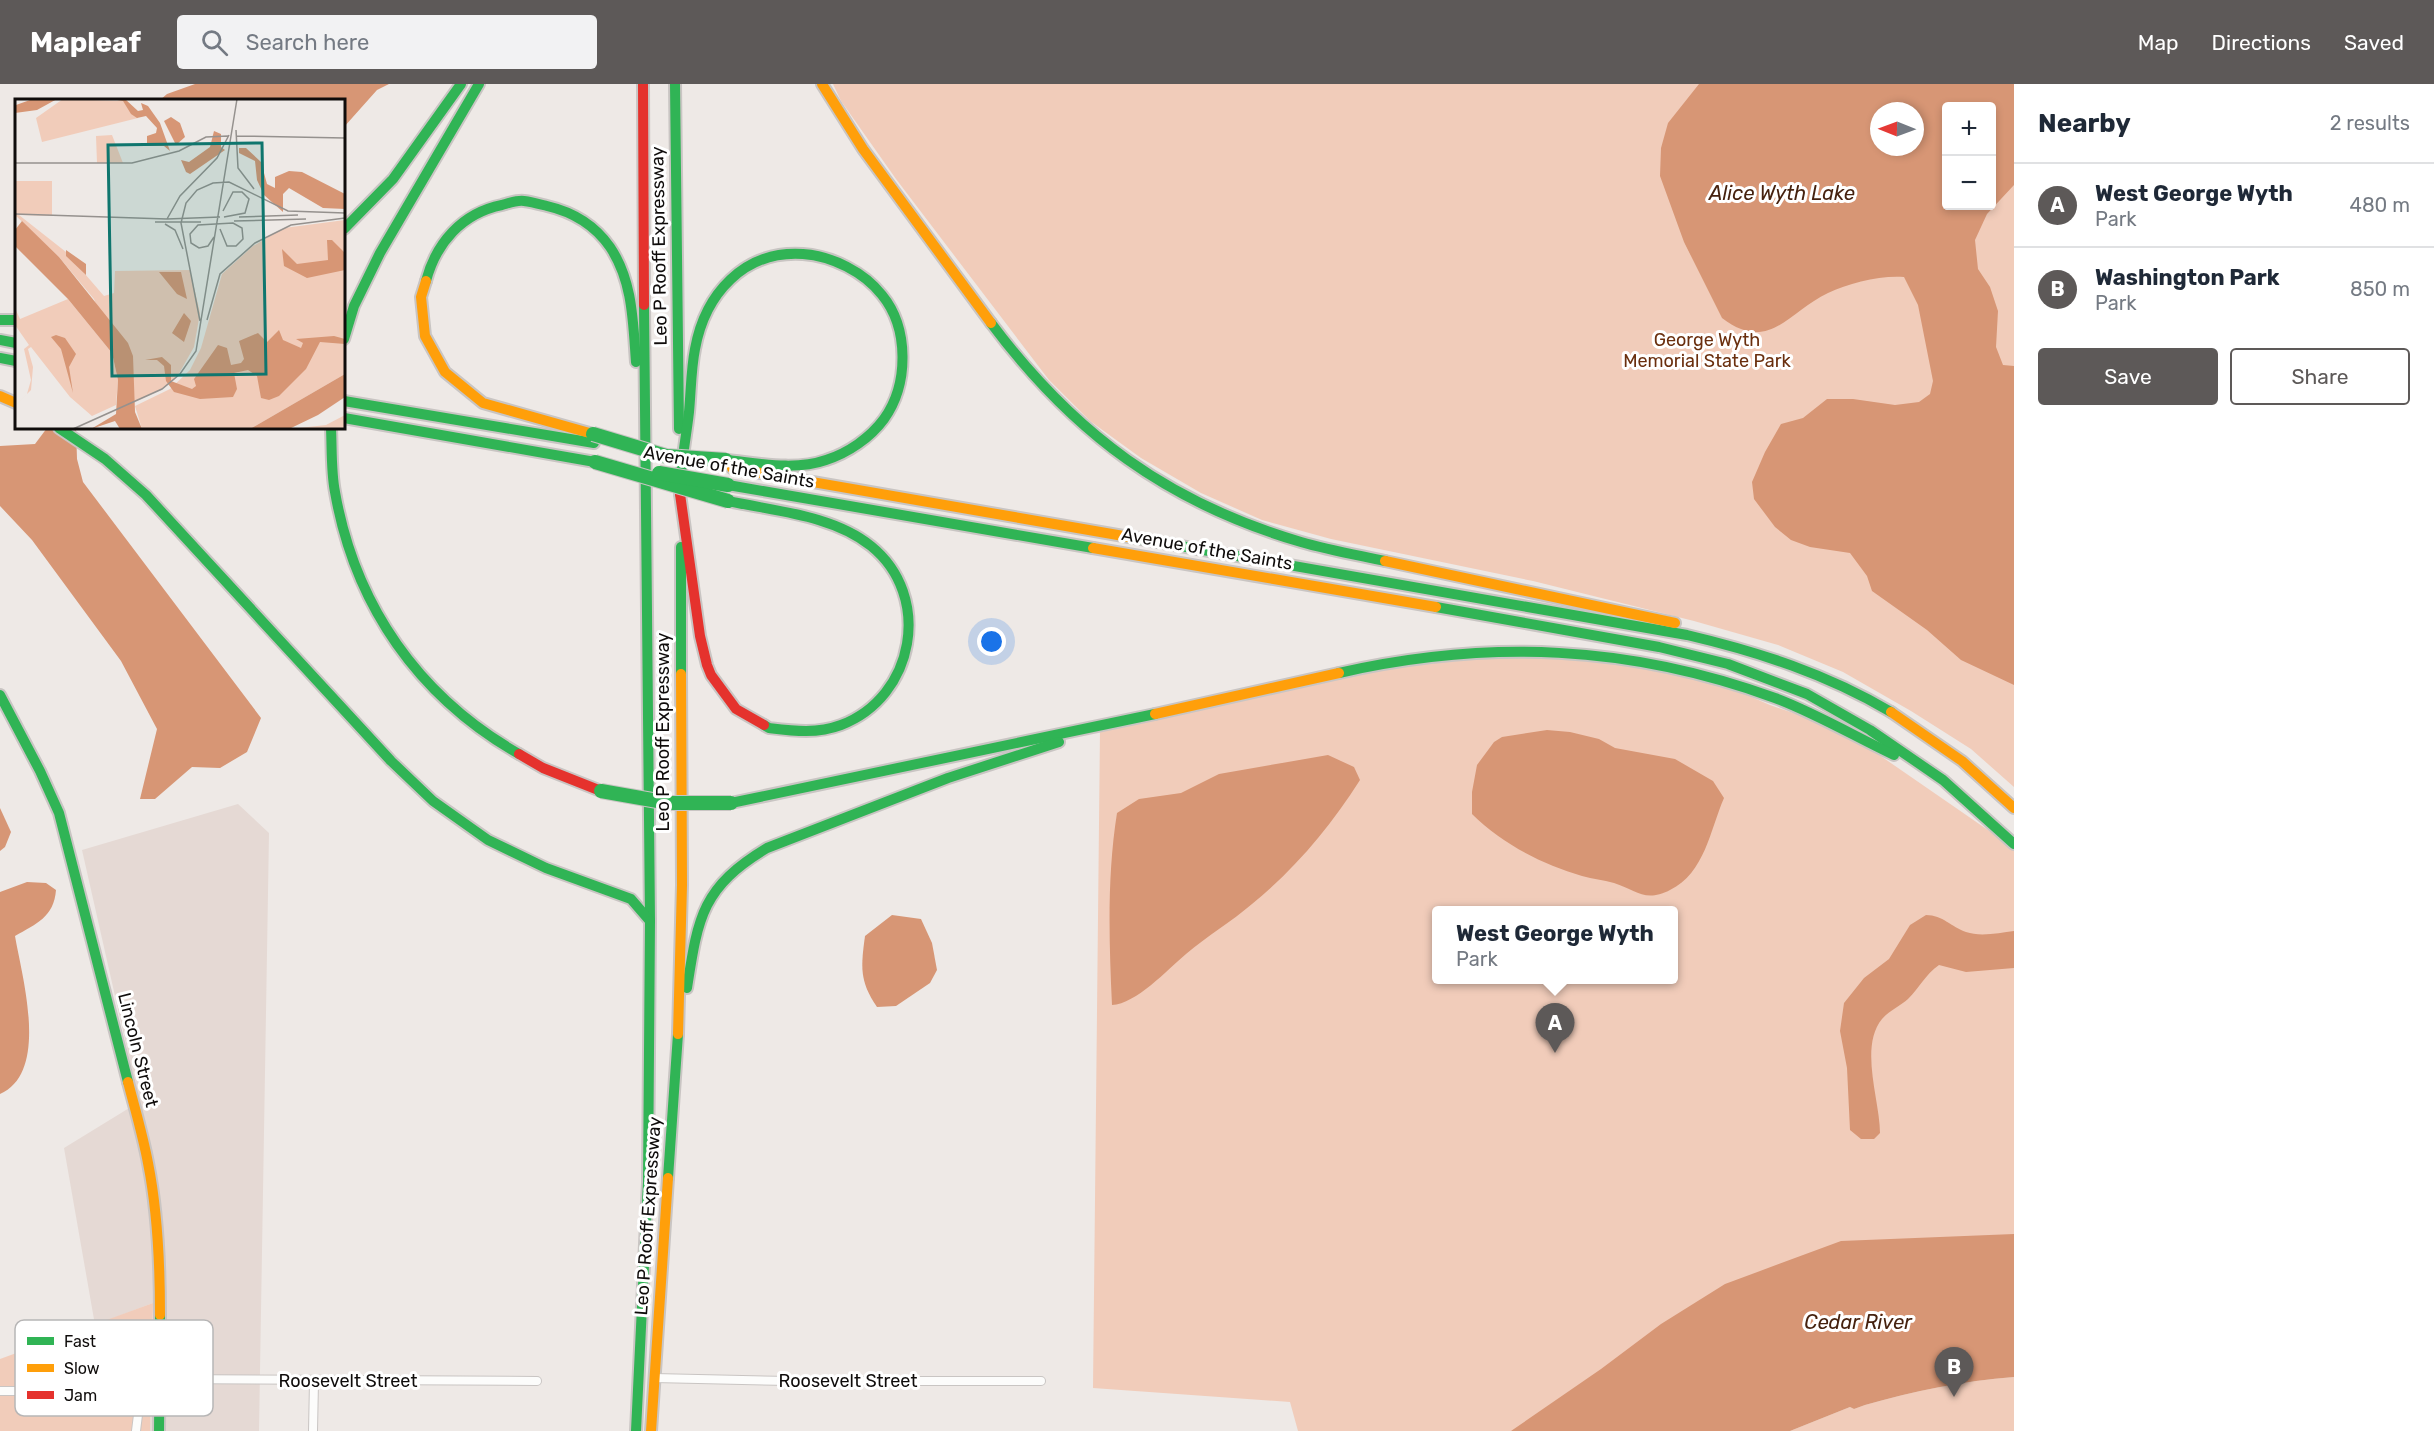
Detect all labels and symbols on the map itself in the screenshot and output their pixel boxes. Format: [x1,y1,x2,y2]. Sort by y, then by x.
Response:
inset map [15,99,345,429]
north arrow [1870,102,1924,156]
street label: Leo P Rooff Expressway [646,146,672,346]
water label: Alice Wyth Lake [1708,181,1855,205]
park label: George Wyth Memorial State Park [1623,329,1792,372]
street label: Avenue of the Saints [642,441,816,493]
street label: Avenue of the Saints [1120,523,1294,575]
your location [977,627,1006,656]
street label: Leo P Rooff Expressway [652,632,674,832]
street label: Lincoln Street [113,990,163,1110]
pin: A [1536,1004,1574,1053]
street label: Leo P Rooff Expressway [630,1116,666,1316]
water label: Cedar River [1804,1310,1913,1334]
legend [15,1320,213,1416]
text: Fast [64,1332,96,1351]
pin: B [1934,1348,1974,1397]
text: Slow [64,1359,100,1378]
street label: Roosevelt Street [279,1370,417,1392]
street label: Roosevelt Street [779,1370,917,1392]
text: Jam [64,1386,97,1405]

